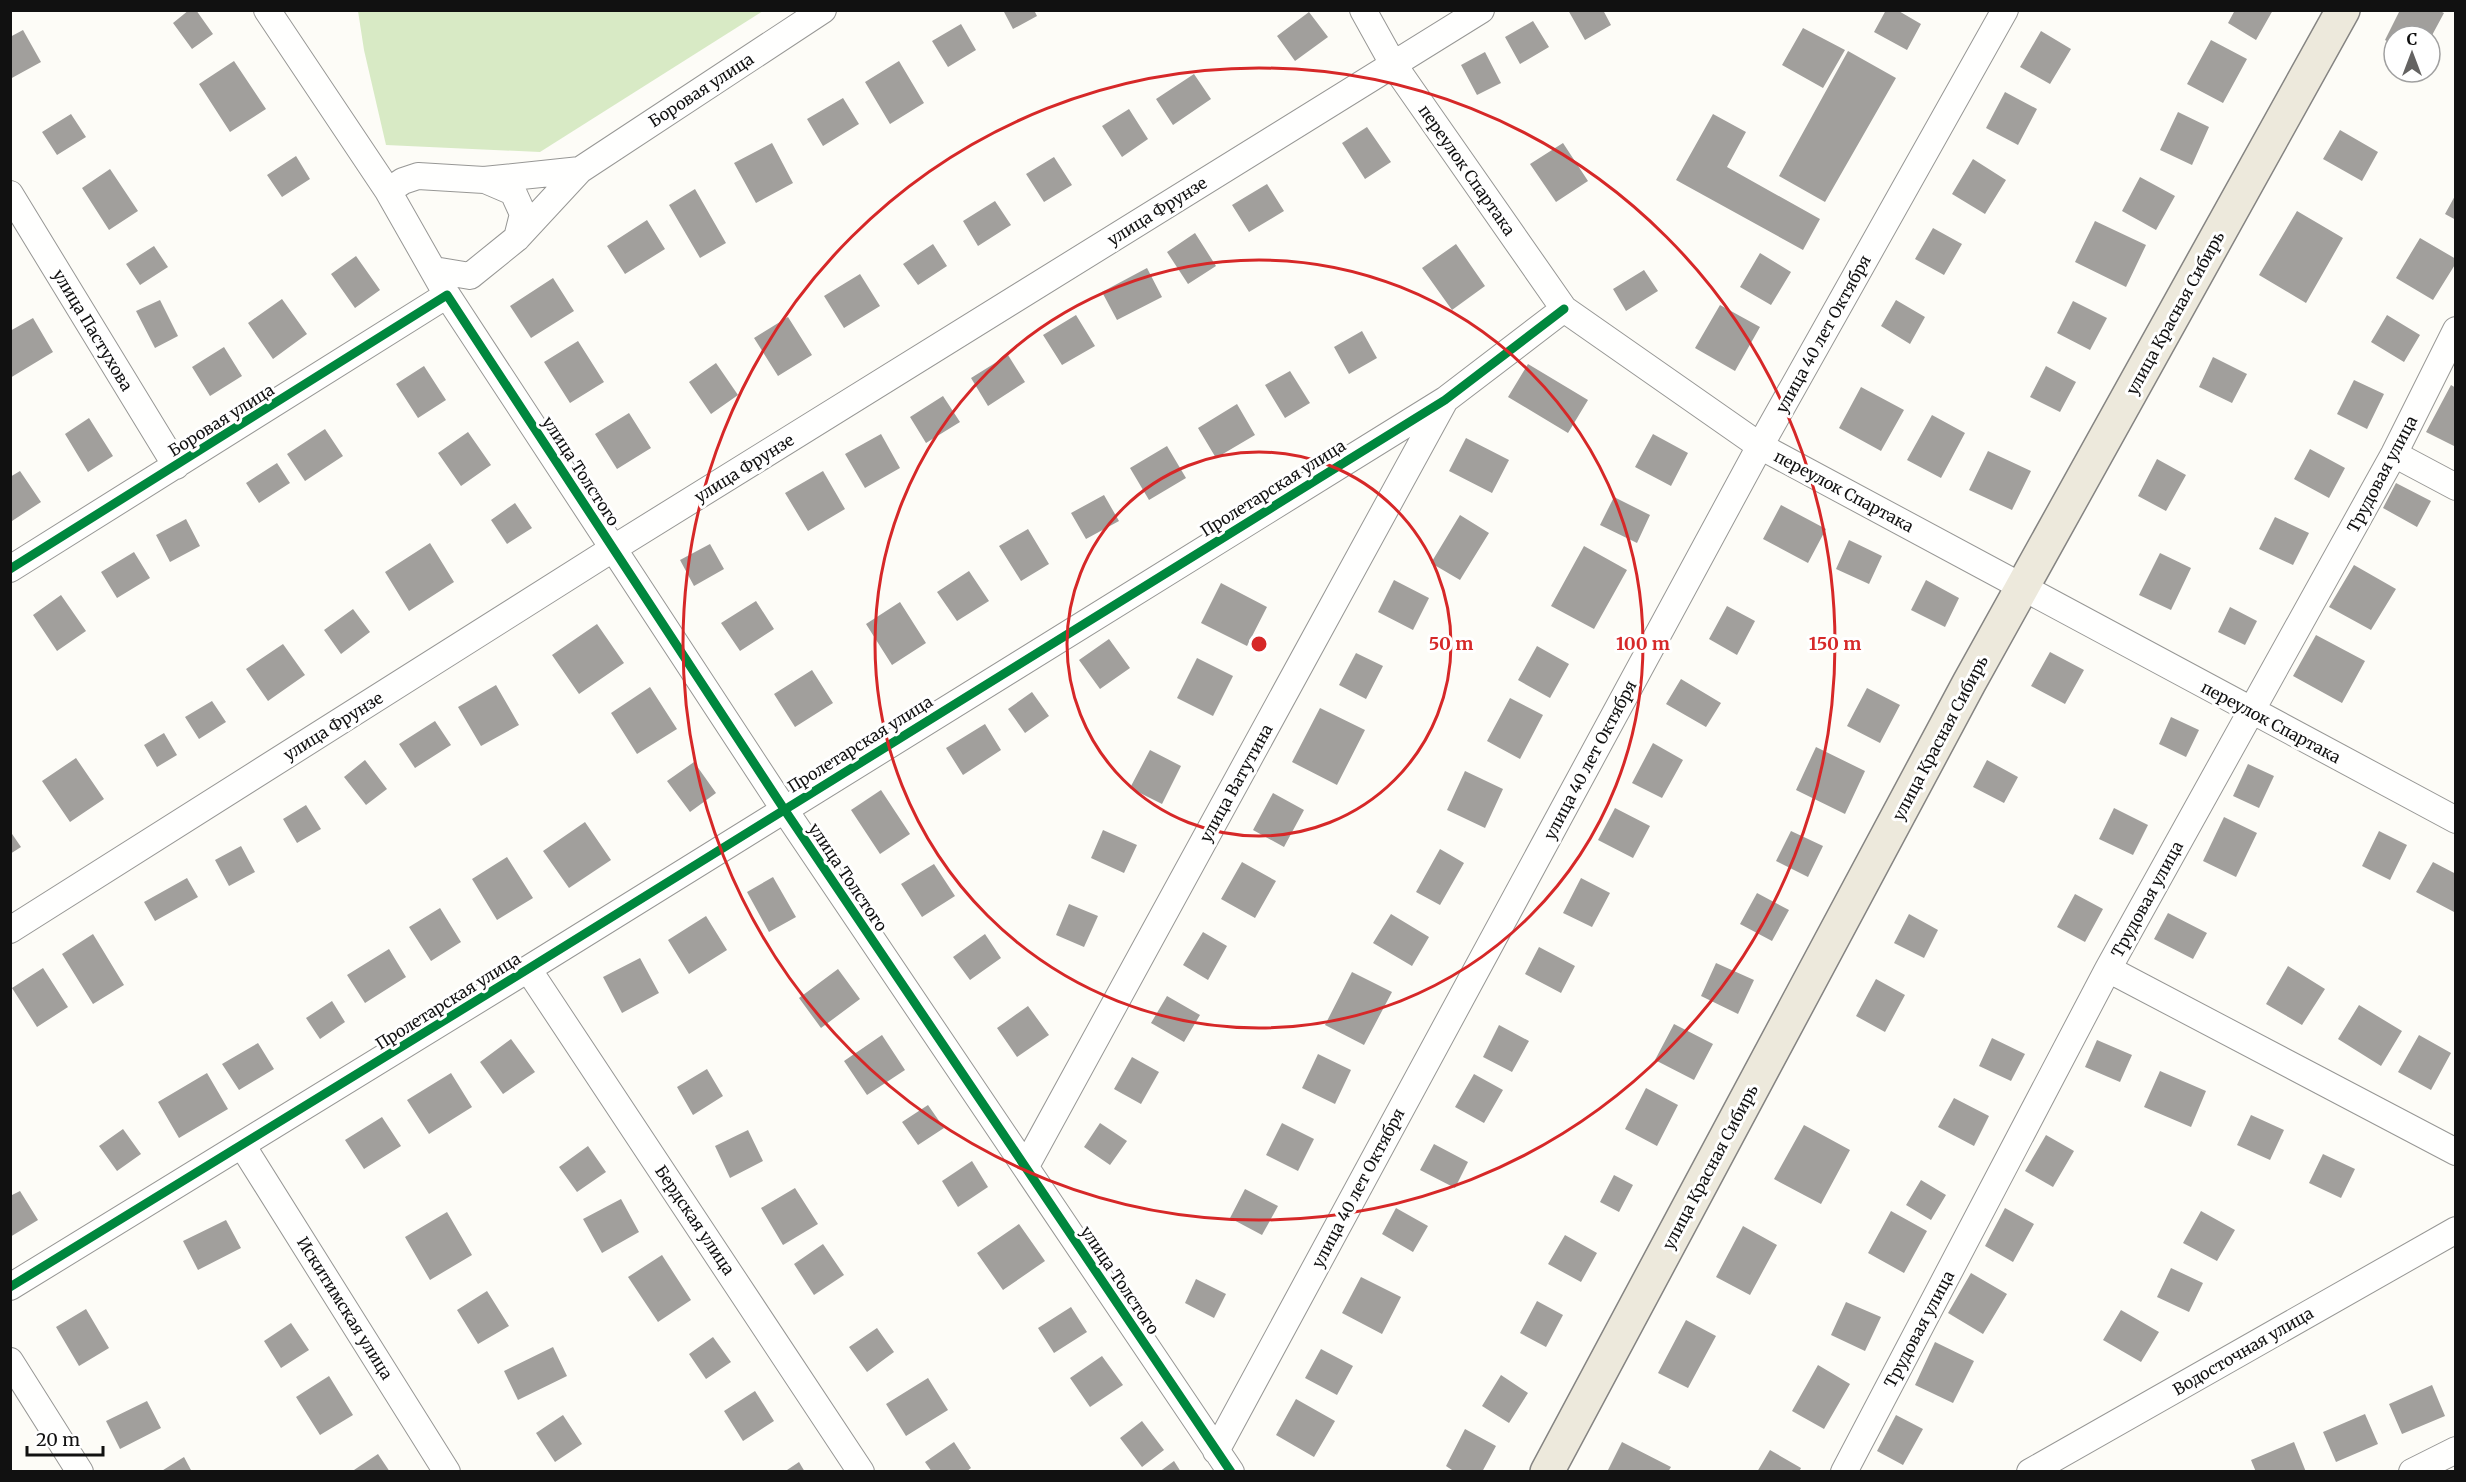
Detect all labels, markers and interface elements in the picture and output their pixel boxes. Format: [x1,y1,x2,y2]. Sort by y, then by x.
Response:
north arrow [2382,24,2442,84]
text: С [2407,29,2417,49]
street label: Боровая улица [645,48,758,131]
street label: переулок Спартака [1414,101,1520,240]
street label: улица Фрунзе [1104,172,1210,250]
street label: улица Красная Сибирь [2122,228,2228,398]
street label: улица 40 лет Октября [1771,251,1875,417]
street label: улица Пастухова [49,266,137,395]
street label: Боровая улица [164,379,278,461]
street label: Трудовая улица [2343,412,2421,536]
street label: улица Толстого [538,413,624,529]
street label: улица Фрунзе [691,429,797,507]
street label: Пролетарская улица [1197,435,1350,541]
street label: переулок Спартака [1771,446,1917,536]
text: 50 m [1429,632,1473,655]
text: 100 m [1616,632,1670,655]
text: 150 m [1809,632,1861,655]
centre of rings [1249,634,1269,654]
street label: улица Красная Сибирь [1888,652,1992,824]
street label: улица 40 лет Октября [1539,677,1641,843]
street label: переулок Спартака [2198,677,2344,767]
street label: улица Фрунзе [280,687,386,765]
street label: Пролетарская улица [784,691,937,797]
street label: улица Ватутина [1195,720,1277,846]
street label: улица Толстого [804,819,892,935]
street label: Трудовая улица [2107,837,2187,961]
street label: Пролетарская улица [372,948,525,1054]
street label: улица Красная Сибирь [1658,1081,1762,1253]
street label: улица 40 лет Октября [1307,1105,1409,1271]
street label: Бердская улица [651,1161,739,1279]
street label: улица Толстого [1076,1222,1164,1338]
street label: Искитимская улица [293,1233,397,1383]
street label: Трудовая улица [1880,1267,1958,1391]
street label: Водосточная улица [2169,1302,2317,1399]
scale bar [27,1419,104,1457]
text: 20 m [36,1428,80,1451]

